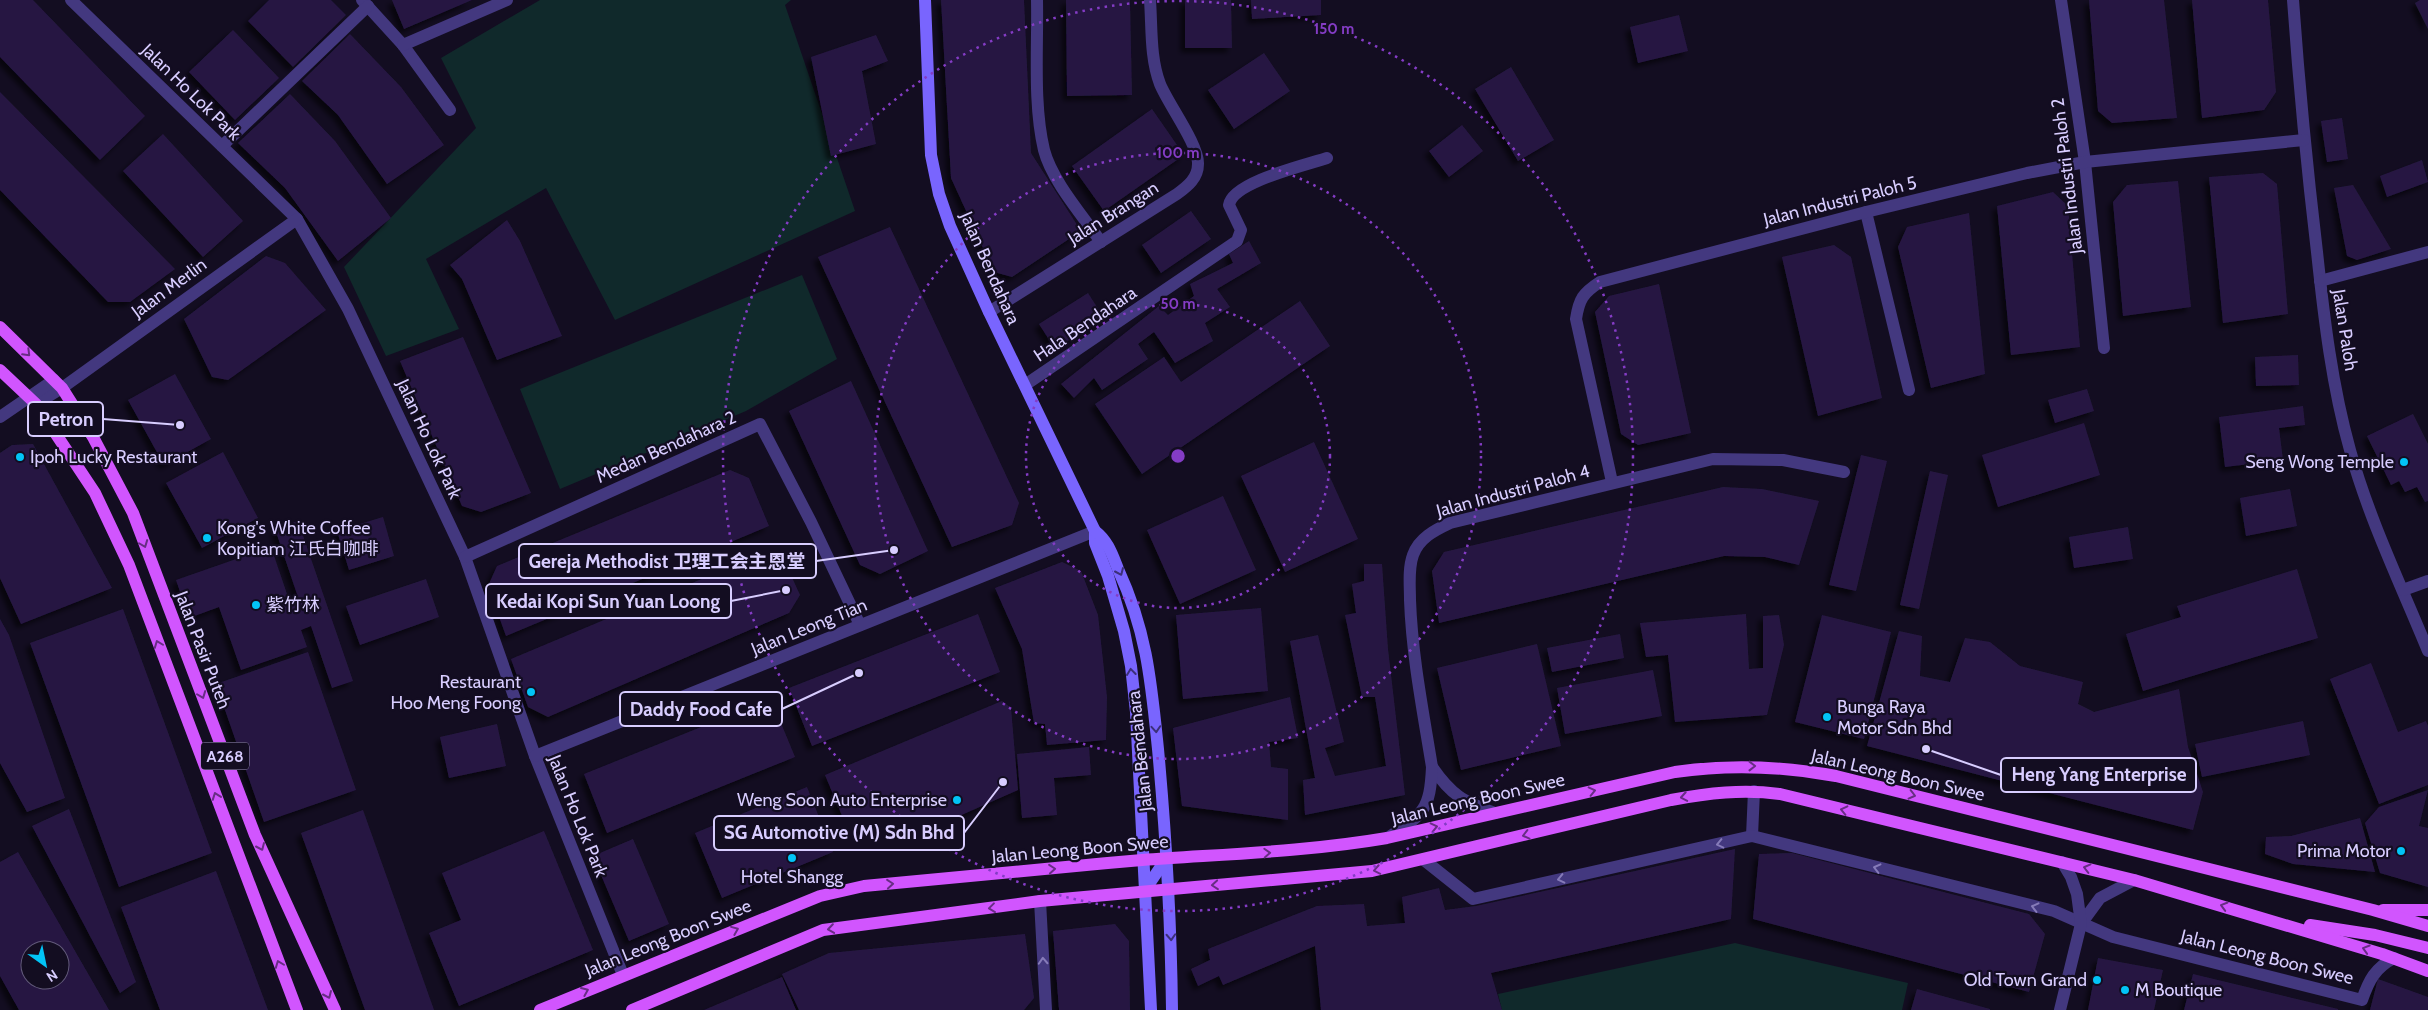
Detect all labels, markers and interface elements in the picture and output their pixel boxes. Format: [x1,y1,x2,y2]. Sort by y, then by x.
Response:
text: 150 m [1314,20,1354,38]
street label: Jalan Ho Lok Park [136,38,246,146]
street label: Jalan Industri Paloh 2 [2047,97,2088,256]
text: 100 m [1156,144,1200,162]
street label: Jalan Industri Paloh 5 [1760,171,1919,231]
street label: Jalan Brangan [1063,176,1162,250]
street label: Jalan Bendahara [955,207,1025,328]
street label: Jalan Merlin [126,253,211,323]
street label: Hala Bendahara [1029,281,1141,366]
street label: Jalan Paloh [2328,287,2362,372]
text: 50 m [1160,295,1196,313]
one-way arrow [21,348,30,357]
street label: Jalan Ho Lok Park [391,375,467,503]
callout: Petron [28,402,103,436]
street label: Medan Bendahara 2 [593,406,739,488]
text: Petron [39,408,93,431]
place label: Ipoh Lucky Restaurant [30,446,197,468]
centre of rings [1169,447,1187,465]
marker: Ipoh Lucky Restaurant [14,451,26,463]
place label: Seng Wong Temple [2245,451,2394,473]
marker: Seng Wong Temple [2398,456,2410,468]
street label: Jalan Industri Paloh 4 [1433,460,1592,522]
place label: Kong's White Coffee Kopitiam 江氏白咖啡 [217,517,379,560]
marker: Kong's White Coffee Kopitiam 江氏白咖啡 [201,532,213,544]
one-way arrow [138,539,148,547]
callout: Gereja Methodist 卫理工会主恩堂 [519,544,816,578]
text: Gereja Methodist 卫理工会主恩堂 [529,550,805,573]
one-way arrow [1113,567,1124,576]
callout: Kedai Kopi Sun Yuan Loong [486,584,731,618]
street label: Jalan Pasir Puteh [170,587,236,712]
text: Kedai Kopi Sun Yuan Loong [496,590,721,613]
place label: 紫竹林 [266,594,320,616]
street label: Jalan Leong Tian [747,594,870,661]
marker: 紫竹林 [250,599,262,611]
one-way arrow [154,640,164,649]
one-way arrow [1126,668,1137,676]
place label: Restaurant Hoo Meng Foong [391,671,522,714]
marker: Restaurant Hoo Meng Foong [525,686,537,698]
street label: Jalan Bendahara [1123,689,1157,813]
one-way arrow [196,691,206,699]
callout: Daddy Food Cafe [620,692,782,726]
place label: Bunga Raya Motor Sdn Bhd [1837,696,1952,739]
text: Daddy Food Cafe [630,698,772,721]
marker: Bunga Raya Motor Sdn Bhd [1821,711,1833,723]
one-way arrow [1151,725,1162,733]
road number: A268 [201,742,249,769]
street label: Jalan Leong Boon Swee [1808,744,1987,806]
street label: Jalan Ho Lok Park [543,751,613,881]
callout: Heng Yang Enterprise [2001,758,2196,792]
one-way arrow [1749,761,1757,771]
text: Heng Yang Enterprise [2012,763,2187,786]
street label: Jalan Leong Boon Swee [1388,768,1567,830]
one-way arrow [1588,786,1597,797]
place label: Weng Soon Auto Enterprise [737,789,947,811]
one-way arrow [1907,789,1916,800]
one-way arrow [212,792,222,801]
one-way arrow [1679,792,1688,802]
marker: Weng Soon Auto Enterprise [951,794,963,806]
one-way arrow [1839,805,1848,816]
callout: SG Automotive (M) Sdn Bhd [714,816,964,850]
text: SG Automotive (M) Sdn Bhd [724,821,954,844]
one-way arrow [1430,822,1438,833]
one-way arrow [1521,829,1530,840]
street label: Jalan Leong Boon Swee [990,830,1169,868]
one-way arrow [1715,838,1724,849]
place label: Prima Motor [2297,840,2391,862]
one-way arrow [254,842,265,851]
marker: Prima Motor [2395,845,2407,857]
one-way arrow [1264,847,1272,858]
marker: Hotel Shangg [786,852,798,864]
one-way arrow [1874,863,1882,873]
one-way arrow [2082,863,2091,874]
one-way arrow [1048,864,1056,875]
one-way arrow [1372,864,1381,874]
place label: Hotel Shangg [741,866,844,888]
one-way arrow [1556,873,1565,884]
one-way arrow [886,879,894,890]
one-way arrow [1211,879,1219,890]
street label: Jalan Leong Boon Swee [581,895,754,982]
one-way arrow [2220,901,2229,911]
one-way arrow [988,902,996,912]
one-way arrow [2031,902,2040,913]
one-way arrow [827,923,835,934]
street label: Jalan Leong Boon Swee [2177,925,2356,989]
one-way arrow [730,926,739,936]
one-way arrow [1165,934,1176,942]
north arrow [20,940,70,990]
one-way arrow [2362,944,2370,954]
one-way arrow [1038,957,1049,965]
one-way arrow [275,961,285,969]
text: N [43,966,61,986]
place label: Old Town Grand [1964,969,2087,991]
marker: Old Town Grand [2091,974,2103,986]
place label: M Boutique [2135,979,2222,1001]
marker: M Boutique [2119,984,2131,996]
one-way arrow [580,987,589,998]
one-way arrow [322,990,332,999]

